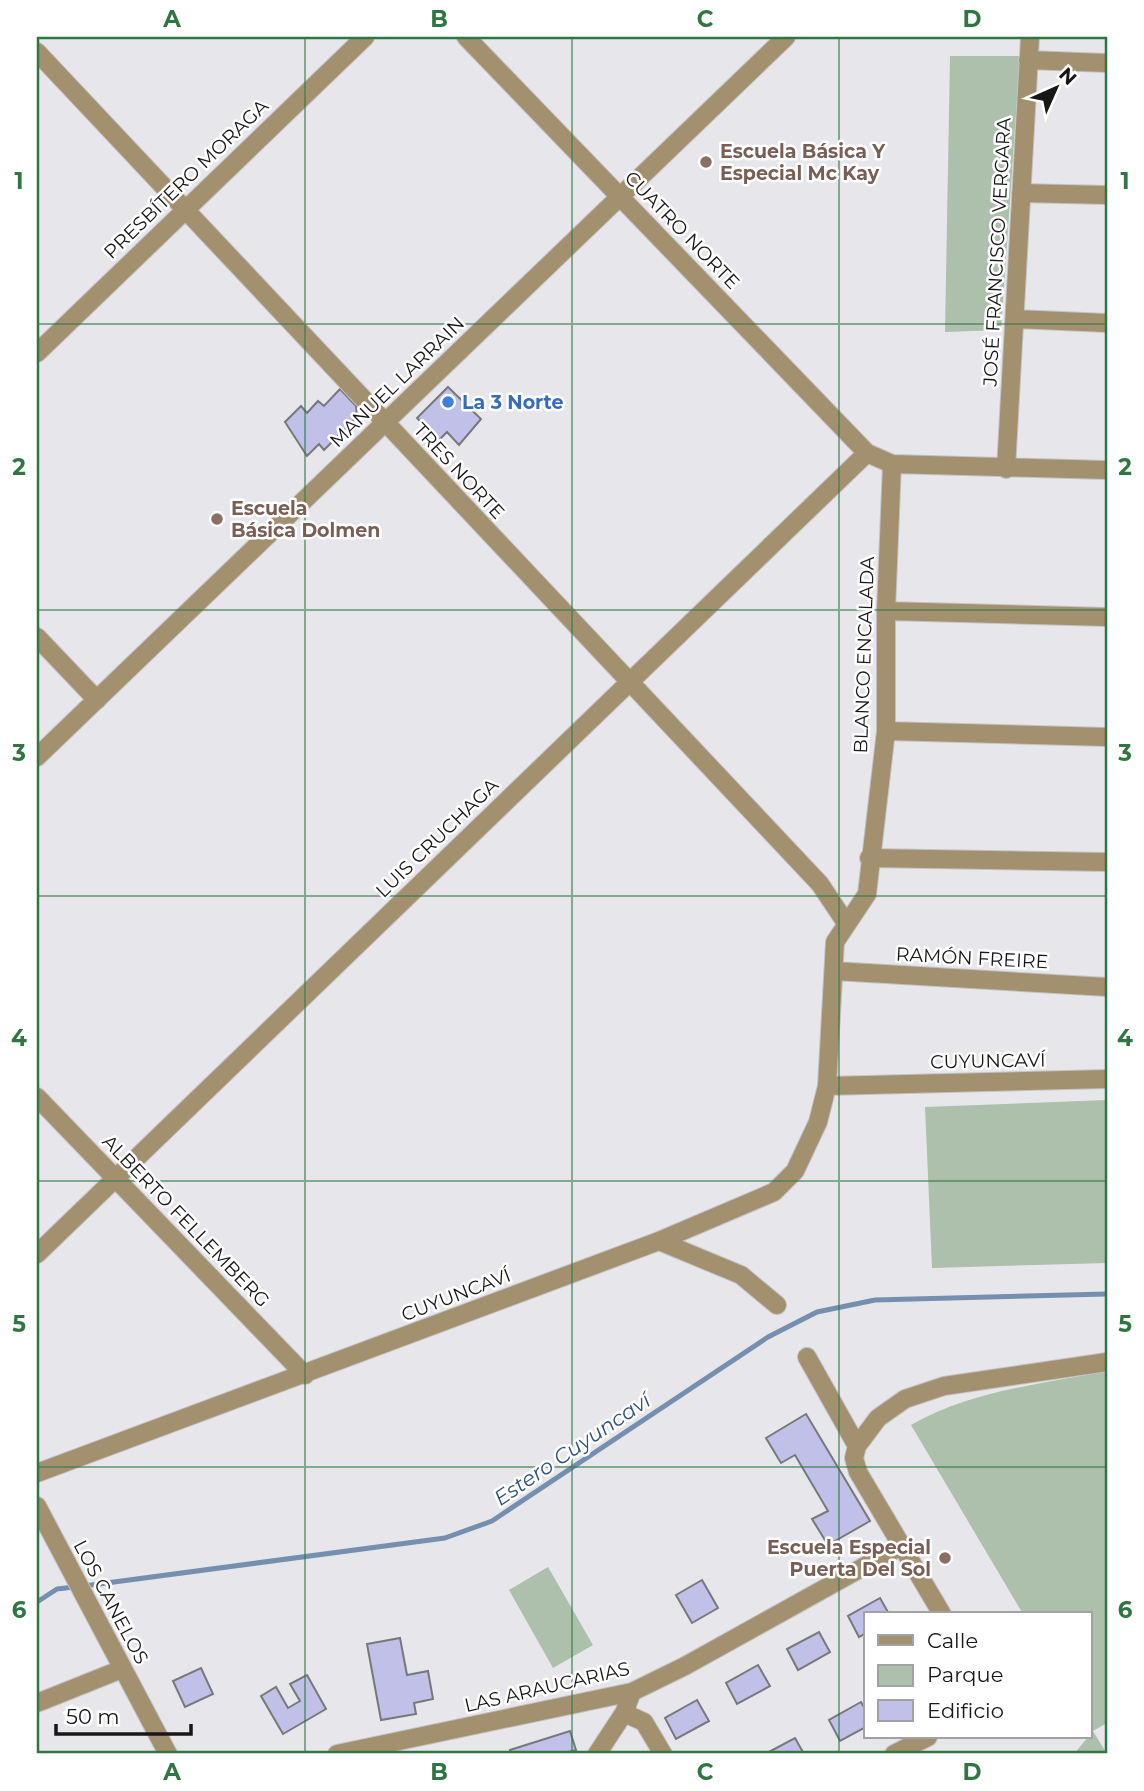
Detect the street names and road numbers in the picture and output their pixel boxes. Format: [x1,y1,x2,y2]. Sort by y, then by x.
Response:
street label: PRESBÍTERO MORAGA [99,94,273,264]
street label: JOSÉ FRANCISCO VERGARA [978,117,1016,388]
street label: CUATRO NORTE [620,166,744,294]
street label: MANUEL LARRAIN [325,312,469,452]
street label: TRES NORTE [409,418,509,524]
street label: BLANCO ENCALADA [849,556,879,754]
street label: LUIS CRUCHAGA [371,773,503,902]
street label: RAMÓN FREIRE [895,943,1049,973]
street label: CUYUNCAVÍ [930,1048,1047,1074]
street label: ALBERTO FELLEMBERG [98,1130,274,1312]
street label: CUYUNCAVÍ [398,1263,515,1326]
street label: LOS CANELOS [69,1536,153,1668]
street label: LAS ARAUCARIAS [462,1657,632,1717]

